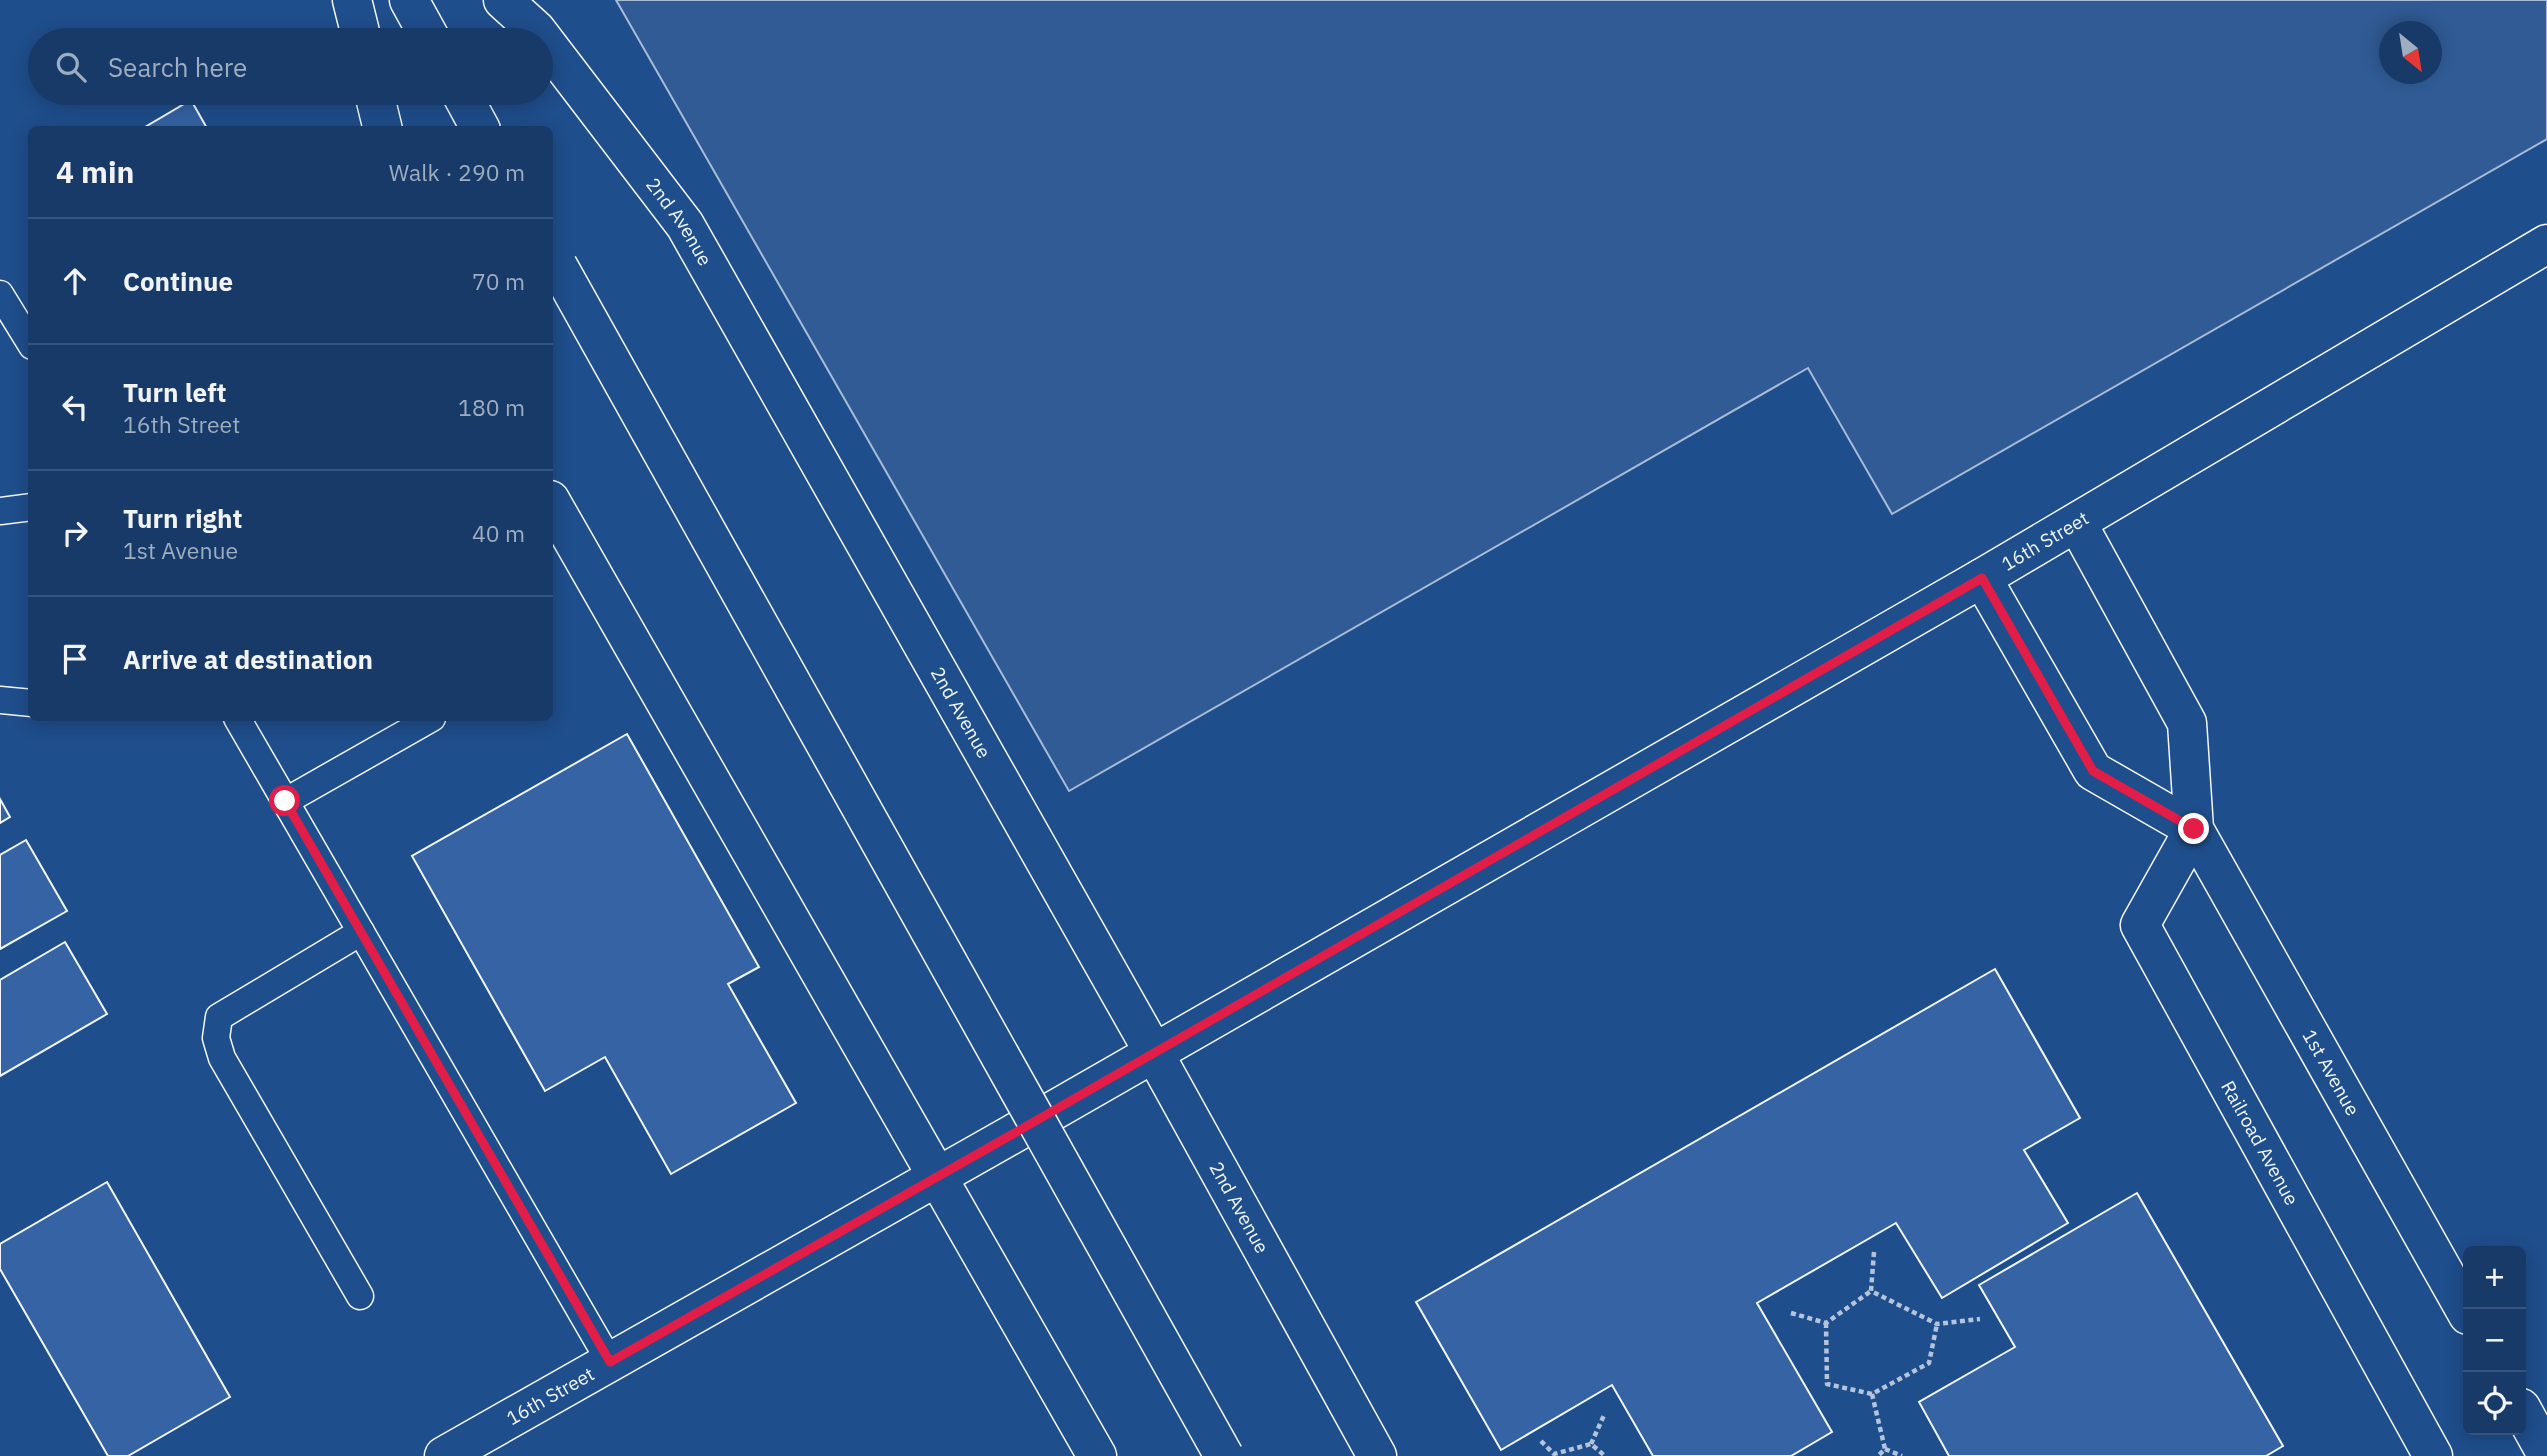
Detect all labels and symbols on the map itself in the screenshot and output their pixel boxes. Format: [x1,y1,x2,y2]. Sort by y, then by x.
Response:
north arrow [2379,21,2442,84]
street label: 2nd Avenue [641,173,717,270]
street label: 16th Street [1997,506,2093,576]
street label: 2nd Avenue [926,662,996,762]
route start [269,785,300,816]
route end [2178,813,2209,844]
street label: 1st Avenue [2297,1025,2365,1120]
street label: Railroad Avenue [2216,1076,2304,1209]
street label: 2nd Avenue [1204,1157,1274,1257]
street label: 16th Street [502,1362,598,1430]

